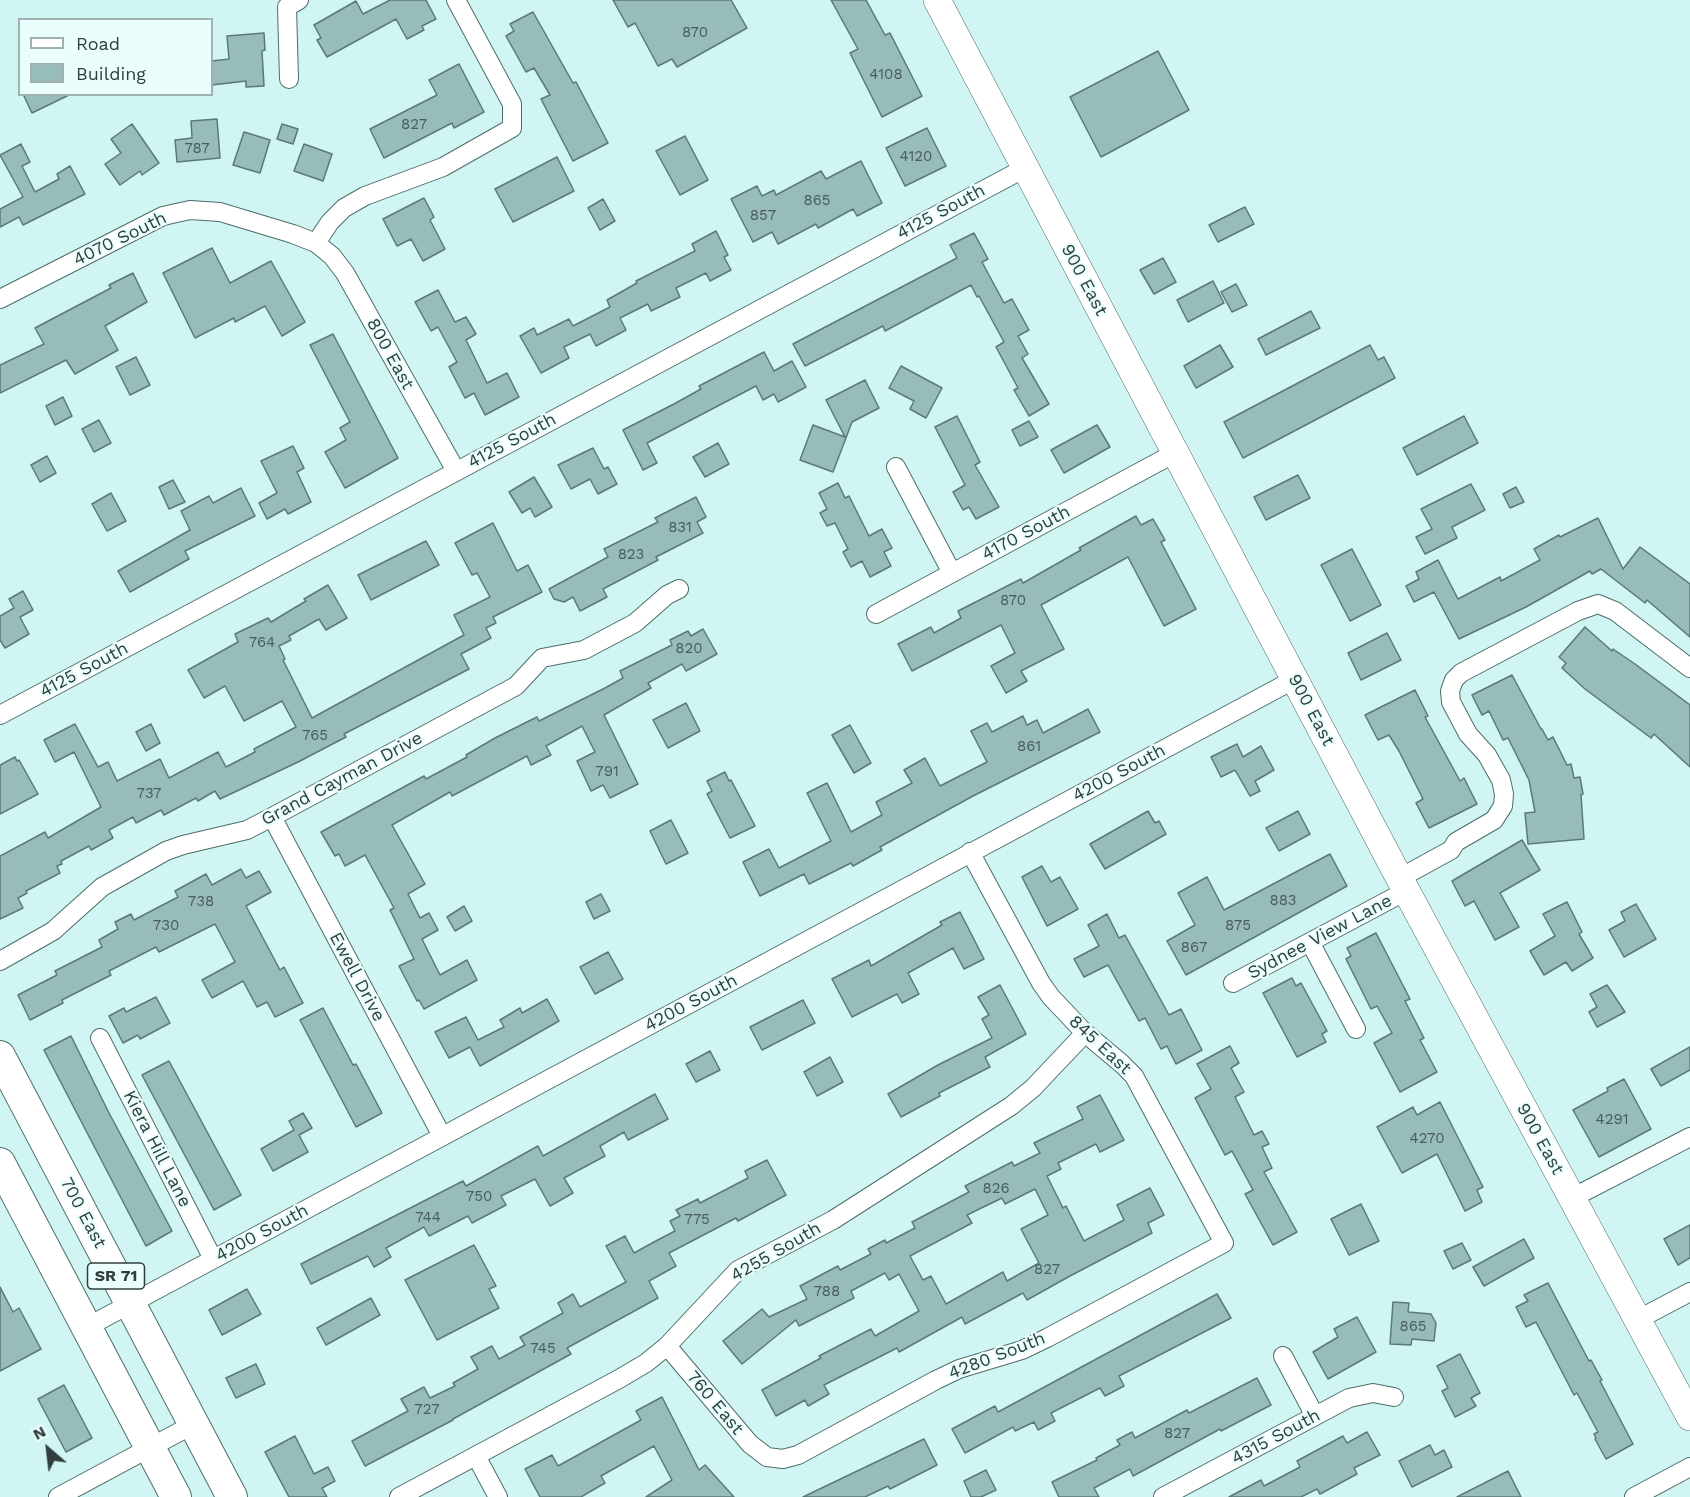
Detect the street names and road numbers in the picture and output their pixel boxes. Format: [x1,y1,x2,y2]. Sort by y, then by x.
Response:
street label: 4125 South [893,180,989,244]
street label: 4070 South [70,207,170,271]
street label: 900 East [1056,240,1112,320]
street label: 800 East [362,315,418,393]
street label: 4125 South [464,409,560,473]
street label: 4170 South [978,501,1074,565]
street label: 4125 South [36,638,132,702]
street label: 900 East [1283,670,1339,750]
street label: Grand Cayman Drive [258,727,426,831]
street label: 4200 South [1069,739,1169,807]
street label: Sydnee View Lane [1244,890,1396,984]
street label: Ewell Drive [324,929,390,1025]
street label: 4200 South [641,969,741,1037]
street label: 845 East [1064,1011,1136,1079]
street label: Kiera Hill Lane [118,1087,196,1211]
street label: 900 East [1512,1100,1568,1178]
street label: 700 East [55,1174,111,1252]
street label: 4200 South [212,1199,312,1267]
street label: 4255 South [727,1217,825,1287]
road number: SR 71 [88,1263,144,1289]
street label: 4280 South [945,1328,1049,1384]
street label: 760 East [682,1367,748,1439]
street label: 4315 South [1228,1405,1324,1469]

